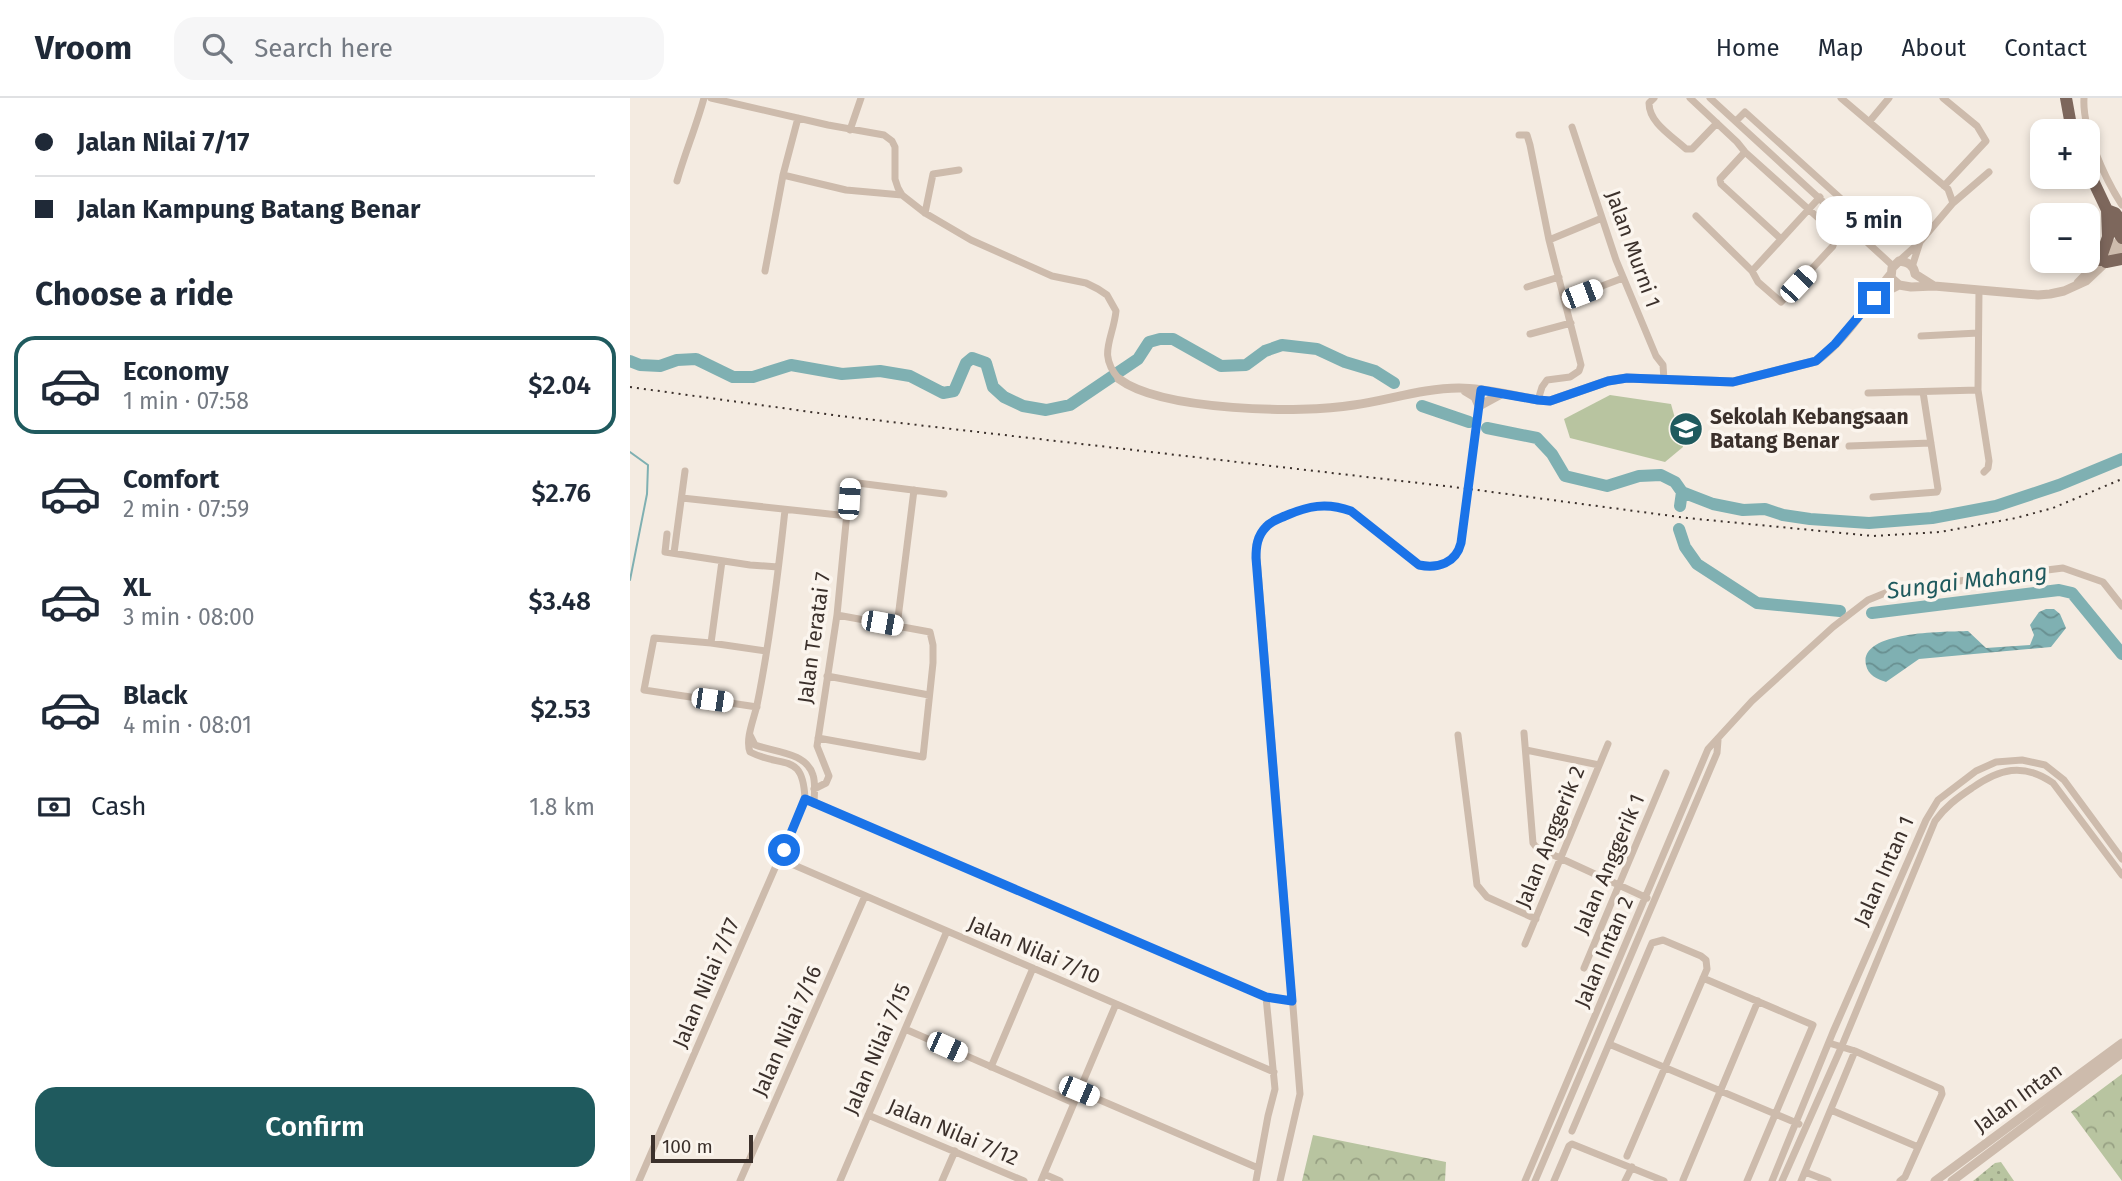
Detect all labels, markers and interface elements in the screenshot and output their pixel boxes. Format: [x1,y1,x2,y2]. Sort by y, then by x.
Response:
search box [174,17,664,80]
text: Vroom [35,28,132,68]
icon: search [198,29,236,67]
text: Search here [254,33,393,64]
text: Home [1716,34,1780,62]
text: Map [1818,34,1864,62]
text: About [1902,34,1966,62]
text: Contact [2004,34,2087,62]
map controls [2030,119,2100,273]
button: + [2030,119,2100,189]
text: Jalan Nilai 7/17 [77,127,249,158]
street label: Jalan Murni 1 [1600,187,1666,311]
text: Jalan Kampung Batang Benar [77,194,420,225]
callout: 5 min [1816,197,1932,246]
button: − [2030,203,2100,273]
text: 5 min [1845,206,1903,234]
car [1776,261,1821,307]
text: Choose a ride [35,275,233,313]
car [1559,277,1606,311]
route end [1858,282,1890,314]
icon: car [39,354,102,417]
text: Economy [123,356,229,387]
text: $2.04 [528,370,591,401]
text: 1 min · 07:58 [123,387,249,415]
place label: Sekolah Kebangsaan Batang Benar [1710,404,1909,454]
school or university icon: Sekolah Kebangsaan Batang Benar [1667,410,1705,448]
icon: car [39,462,102,525]
text: Comfort [123,464,219,495]
car [838,477,861,521]
text: $2.76 [532,478,591,509]
text: 2 min · 07:59 [123,495,249,523]
water label: Sungai Mahang [1884,557,2049,605]
icon: car [39,570,102,633]
street label: Jalan Teratai 7 [792,571,836,705]
text: XL [123,572,151,603]
text: $3.48 [528,586,591,617]
text: 3 min · 08:00 [123,603,255,631]
car [860,609,905,637]
icon: car [39,678,102,741]
text: Black [123,680,188,711]
car [690,687,735,713]
text: $2.53 [530,694,591,725]
text: 4 min · 08:01 [123,711,252,739]
street label: Jalan Anggerik 2 [1510,762,1590,912]
icon: cash [35,788,73,826]
street label: Jalan Anggerik 1 [1568,790,1650,938]
text: Cash [91,791,147,822]
text: 1.8 km [529,793,595,821]
street label: Jalan Intan 1 [1848,812,1920,930]
route start [768,834,800,866]
street label: Jalan Intan 2 [1569,892,1639,1012]
street label: Jalan Nilai 7/10 [964,910,1104,990]
street label: Jalan Nilai 7/17 [667,914,745,1052]
street label: Jalan Nilai 7/16 [747,961,827,1101]
street label: Jalan Nilai 7/15 [838,980,916,1118]
car [924,1029,971,1065]
street label: Jalan Intan [1969,1057,2067,1139]
car [1056,1073,1103,1109]
button: Confirm [35,1087,595,1167]
street label: Jalan Nilai 7/12 [884,1093,1022,1171]
scale bar [651,1132,752,1164]
text: 100 m [662,1135,713,1158]

